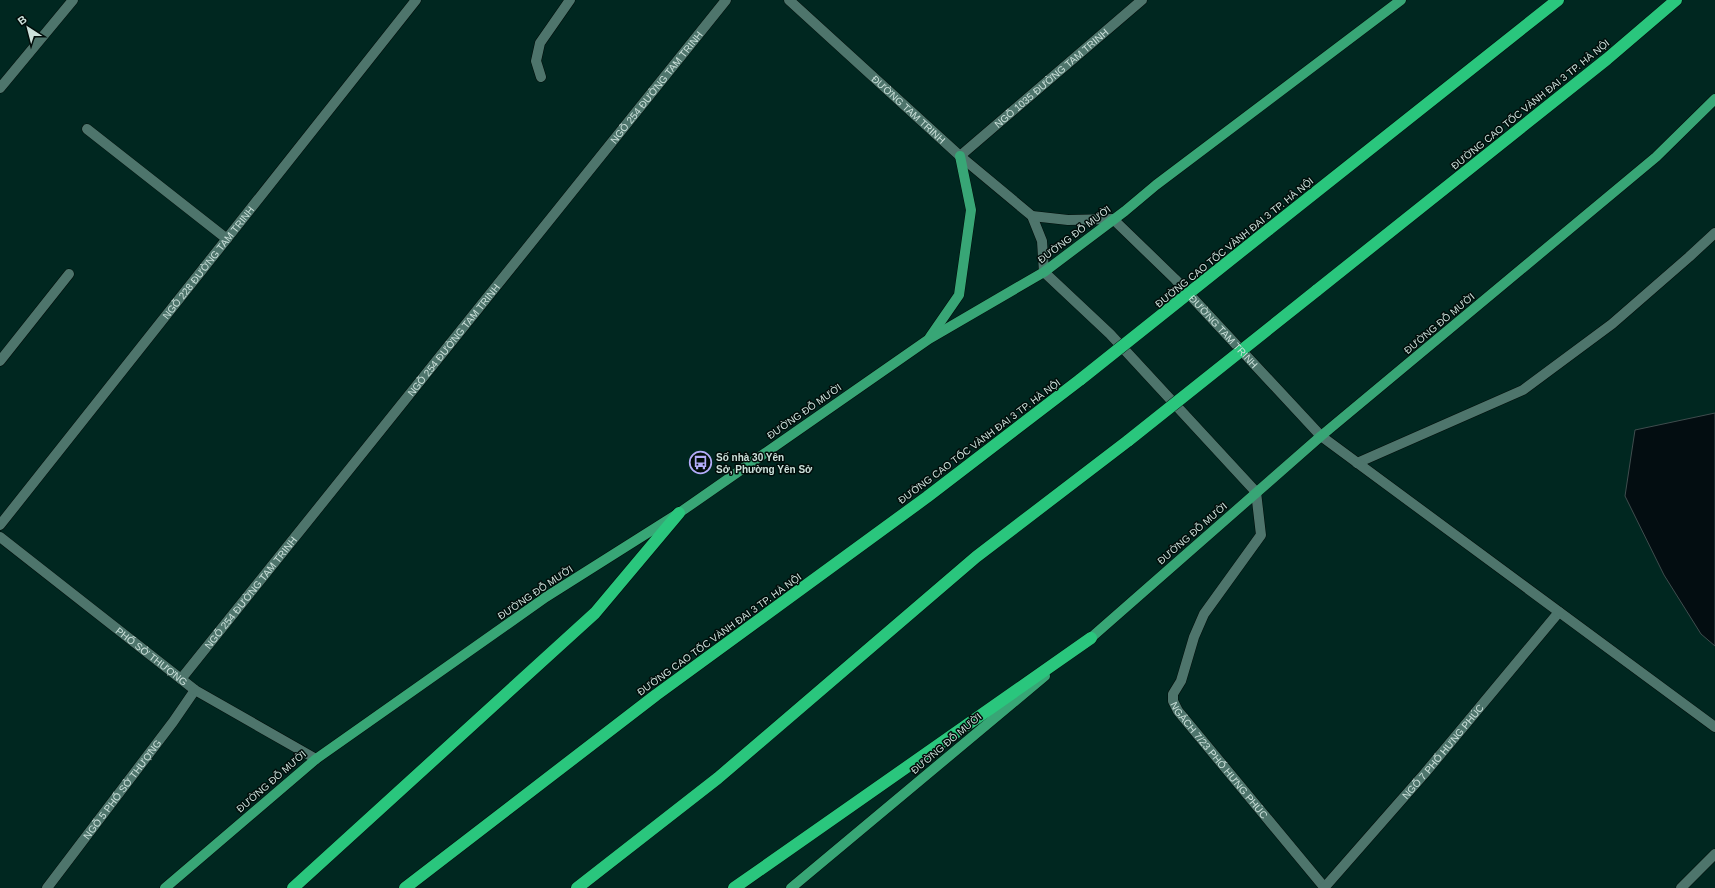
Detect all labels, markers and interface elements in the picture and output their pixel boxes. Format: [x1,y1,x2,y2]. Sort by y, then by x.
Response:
north arrow [8,8,48,48]
text: B [15,13,29,27]
street label: NGÕ 1035 ĐƯỜNG TAM TRINH [992,27,1111,130]
street label: NGÕ 254 ĐƯỜNG TAM TRINH [608,29,705,146]
street label: ĐƯỜNG CAO TỐC VÀNH ĐAI 3 TP. HÀ NỘI [1448,36,1611,172]
street label: ĐƯỜNG TAM TRINH [869,73,947,146]
street label: ĐƯỜNG CAO TỐC VÀNH ĐAI 3 TP. HÀ NỘI [1152,174,1315,310]
street label: ĐƯỜNG ĐỖ MƯỜI [1035,203,1113,265]
street label: NGÕ 228 ĐƯỜNG TAM TRINH [160,204,256,321]
street label: NGÕ 254 ĐƯỜNG TAM TRINH [405,282,502,398]
street label: ĐƯỜNG ĐỖ MƯỜI [1401,290,1477,356]
street label: ĐƯỜNG TAM TRINH [1187,293,1260,370]
street label: ĐƯỜNG CAO TỐC VÀNH ĐAI 3 TP. HÀ NỘI [895,375,1062,506]
street label: ĐƯỜNG ĐỖ MƯỜI [764,381,844,441]
bus stop icon: Số nhà 30 Yên Sở, Phường Yên Sở [688,450,714,476]
place label: Số nhà 30 Yên Sở, Phường Yên Sở [716,452,813,475]
street label: ĐƯỜNG ĐỖ MƯỜI [1155,500,1229,566]
street label: NGÕ 254 ĐƯỜNG TAM TRINH [203,534,299,651]
street label: ĐƯỜNG ĐỖ MƯỜI [495,562,575,622]
street label: ĐƯỜNG CAO TỐC VÀNH ĐAI 3 TP. HÀ NỘI [634,570,803,698]
street label: PHỐ SỞ THƯỢNG [114,625,190,688]
street label: NGÁCH 7/23 PHỐ HƯNG PHÚC [1168,700,1270,821]
street label: NGÕ 7 PHỐ HƯNG PHÚC [1400,702,1486,801]
street label: ĐƯỜNG ĐỖ MƯỜI [908,710,984,776]
street label: NGÕ 5 PHỐ SỞ THƯỢNG [81,738,164,841]
street label: ĐƯỜNG ĐỖ MƯỜI [234,748,308,814]

